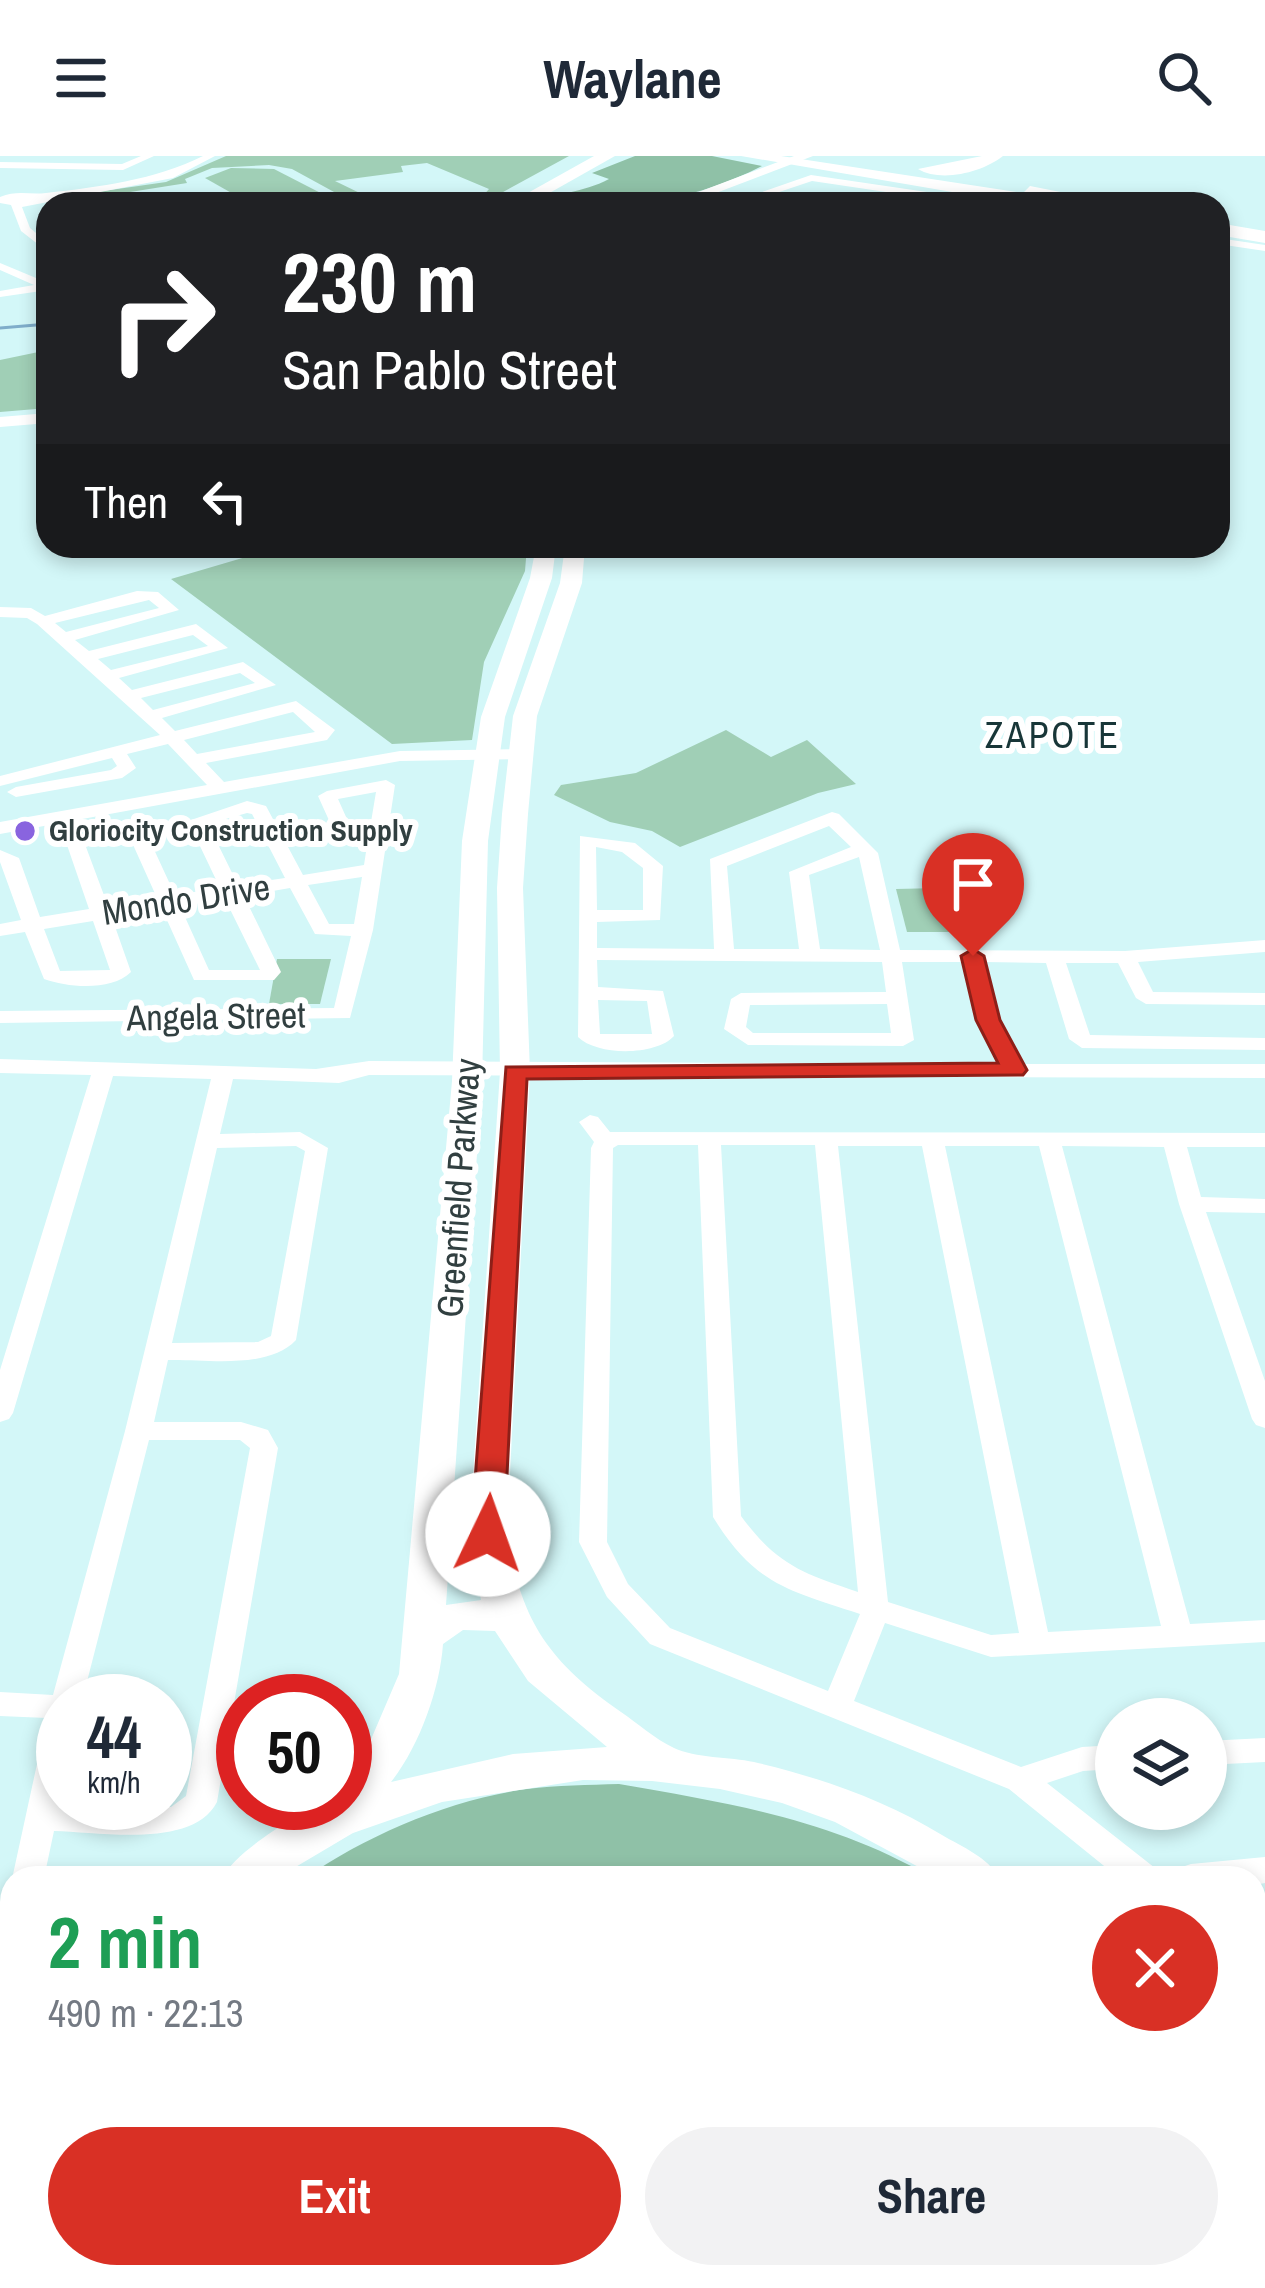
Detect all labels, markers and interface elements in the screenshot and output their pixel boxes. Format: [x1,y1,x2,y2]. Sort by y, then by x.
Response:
text: Waylane [543,42,722,115]
icon: menu [48,45,114,111]
icon: search [1151,45,1217,111]
text: 230 m [282,225,477,338]
icon: right [84,240,240,396]
text: San Pablo Street [282,333,617,406]
icon: left [192,468,258,534]
text: Then [84,471,168,532]
district label: ZAPOTE [985,711,1121,759]
place label: Gloriocity Construction Supply [49,810,413,850]
marker: Gloriocity Construction Supply [12,818,38,844]
pin [922,833,1024,956]
icon: arrive [940,851,1006,917]
street label: Mondo Drive [99,862,273,936]
street label: Angela Street [125,990,306,1042]
street label: Greenfield Parkway [425,1057,491,1319]
position arrow [425,1471,551,1597]
speed limit sign: 50 [216,1674,372,1830]
text: 44 [87,1696,141,1777]
map controls [1095,1698,1227,1830]
button: layers [1095,1698,1227,1830]
text: km/h [87,1762,141,1802]
text: 2 min [48,1893,202,1990]
button: close [1092,1905,1218,2031]
text: 490 m · 22:13 [48,1987,244,2039]
button: Exit [48,2127,621,2265]
button: Share [645,2127,1218,2265]

